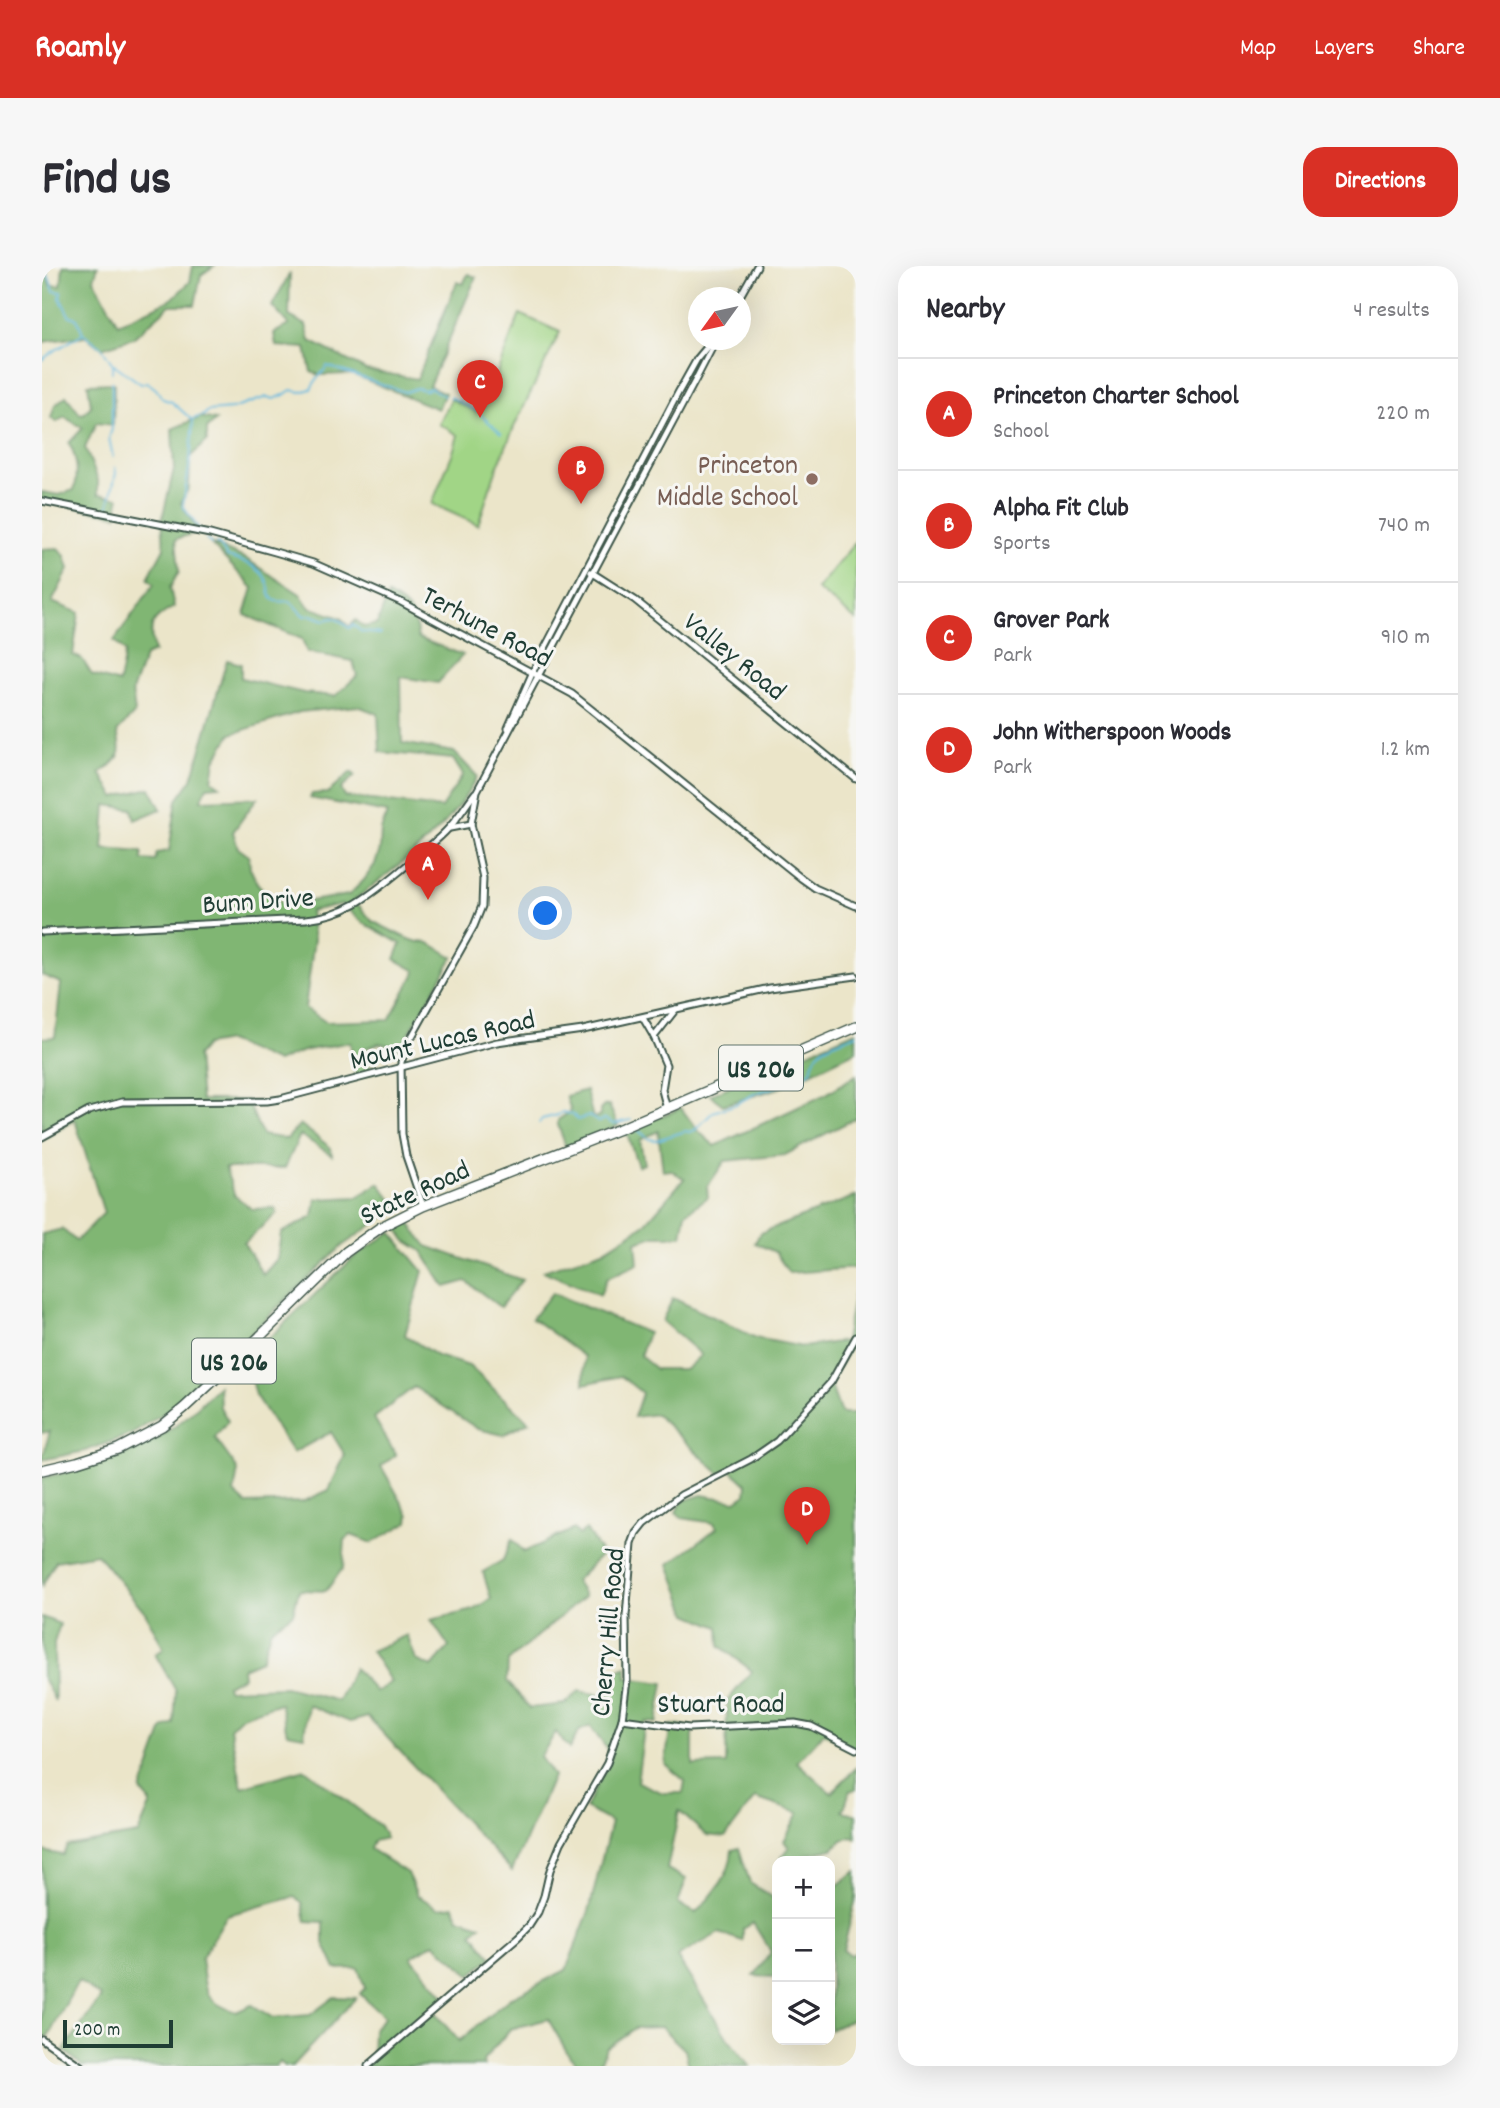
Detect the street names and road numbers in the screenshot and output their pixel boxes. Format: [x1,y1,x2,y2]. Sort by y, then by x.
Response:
street label: Terhune Road [413,578,558,681]
street label: Valley Road [673,605,793,713]
street label: Bunn Drive [201,880,315,928]
street label: Mount Lucas Road [347,1002,540,1084]
road number: US 206 [719,1046,803,1090]
street label: State Road [355,1153,478,1238]
road number: US 206 [192,1338,276,1384]
street label: Cherry Hill Road [584,1546,638,1718]
street label: Stuart Road [657,1687,785,1727]

